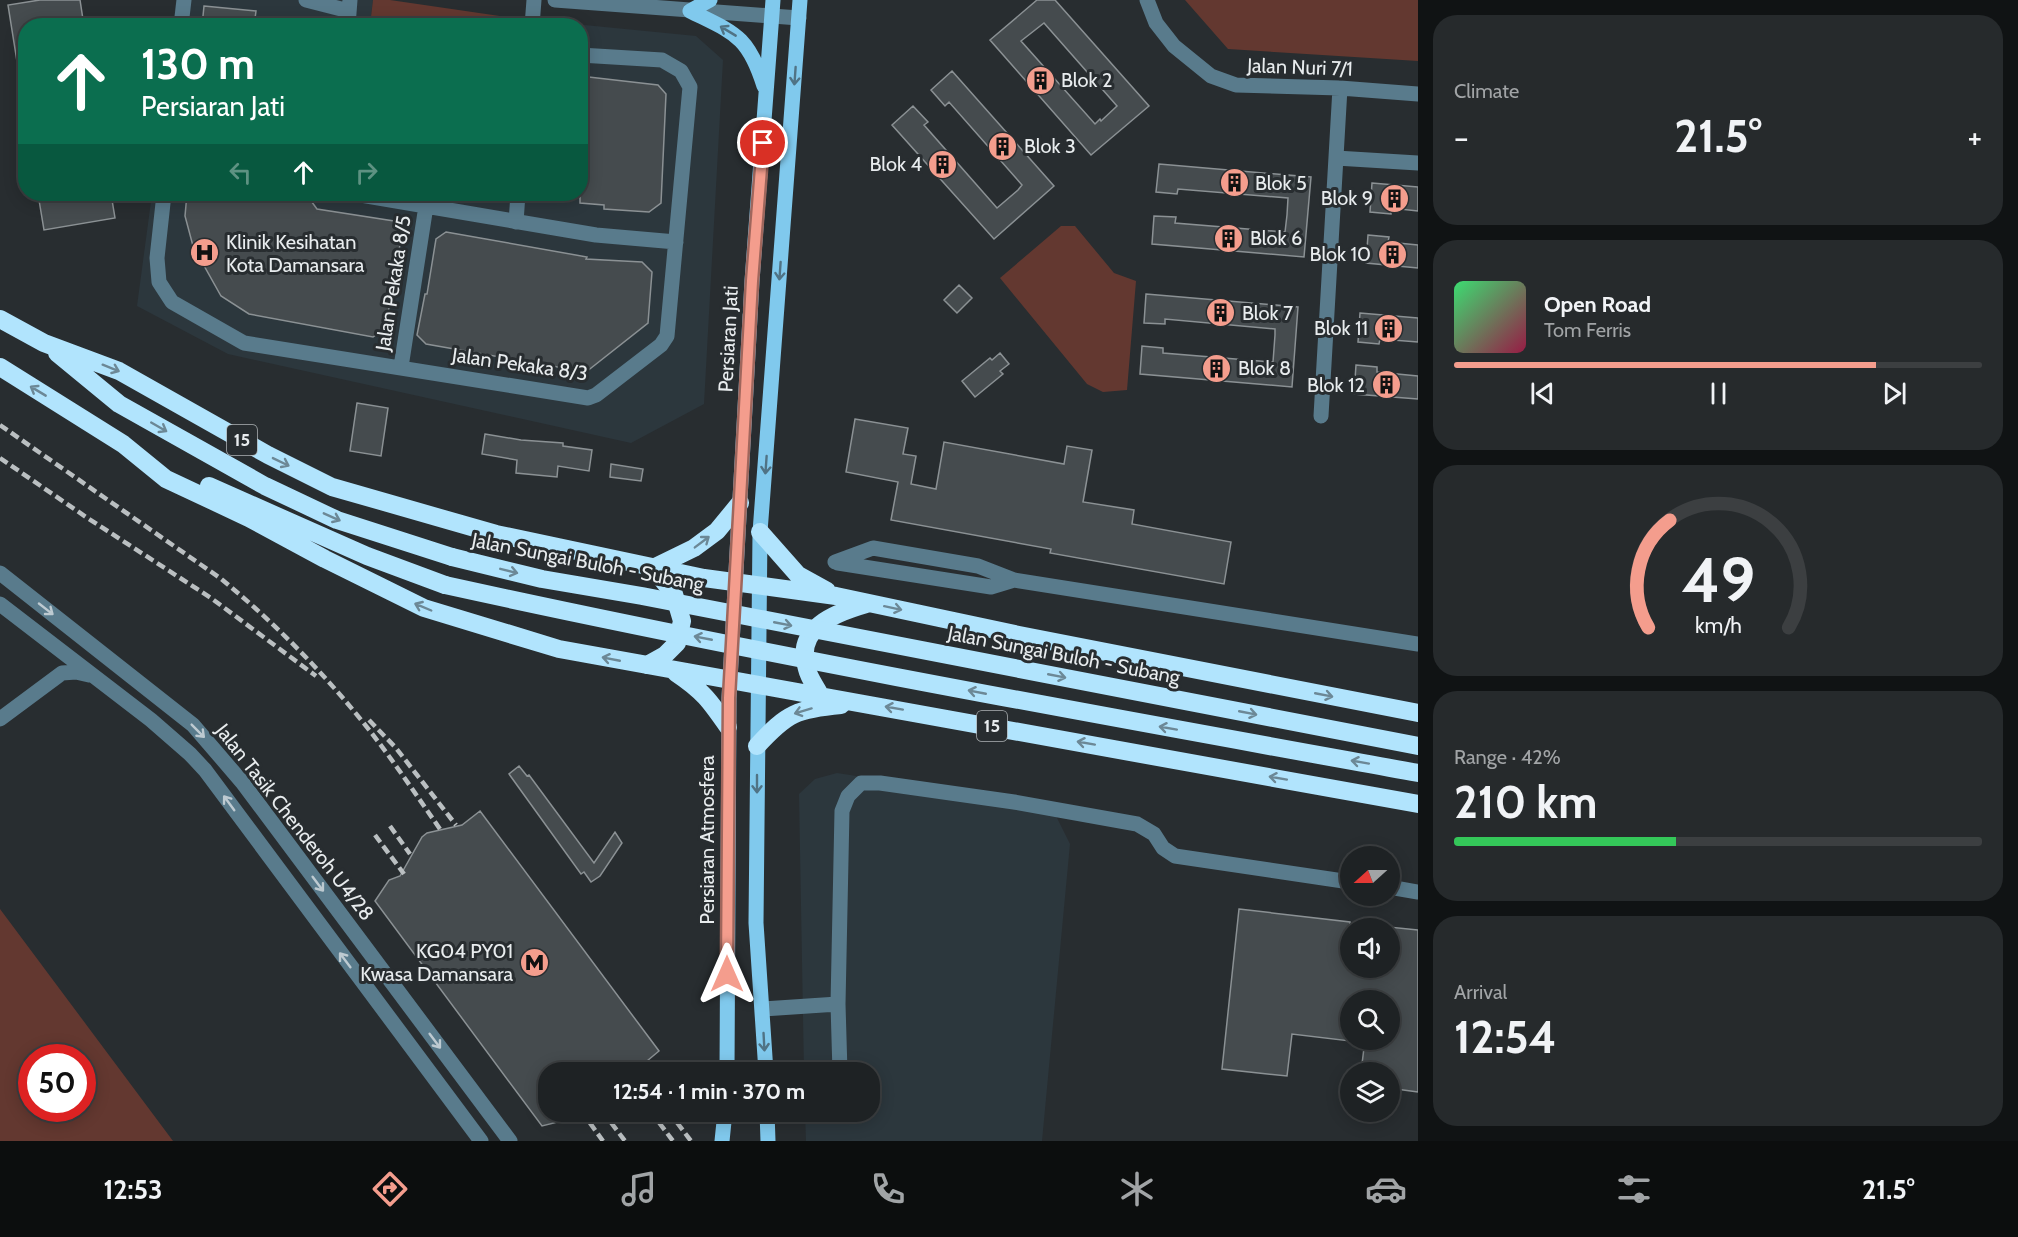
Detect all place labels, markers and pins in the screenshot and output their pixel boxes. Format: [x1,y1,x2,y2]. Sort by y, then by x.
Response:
building icon: Blok 2 [1024,64,1056,96]
place label: Blok 2 [1061,68,1112,92]
pin [737,117,788,168]
building icon: Blok 3 [987,130,1019,162]
place label: Blok 3 [1024,134,1076,158]
building icon: Blok 4 [927,148,959,180]
place label: Blok 4 [870,152,922,176]
building icon: Blok 5 [1218,167,1250,199]
place label: Blok 5 [1255,171,1307,195]
building icon: Blok 9 [1378,182,1410,214]
place label: Blok 9 [1321,186,1373,210]
building icon: Blok 6 [1213,222,1245,254]
place label: Blok 6 [1250,226,1302,250]
place label: Klinik Kesihatan Kota Damansara [226,230,365,277]
hospital icon: Klinik Kesihatan Kota Damansara [189,237,221,269]
building icon: Blok 10 [1376,238,1408,270]
place label: Blok 10 [1310,242,1371,266]
building icon: Blok 7 [1205,297,1237,329]
place label: Blok 7 [1242,301,1293,325]
building icon: Blok 11 [1373,312,1405,344]
place label: Blok 11 [1314,316,1368,340]
building icon: Blok 8 [1201,352,1233,384]
place label: Blok 8 [1238,356,1291,380]
building icon: Blok 12 [1370,369,1402,401]
place label: Blok 12 [1307,373,1365,397]
place label: KG04 PY01 Kwasa Damansara [360,939,513,986]
metro station icon: KG04 PY01 Kwasa Damansara [518,946,550,978]

